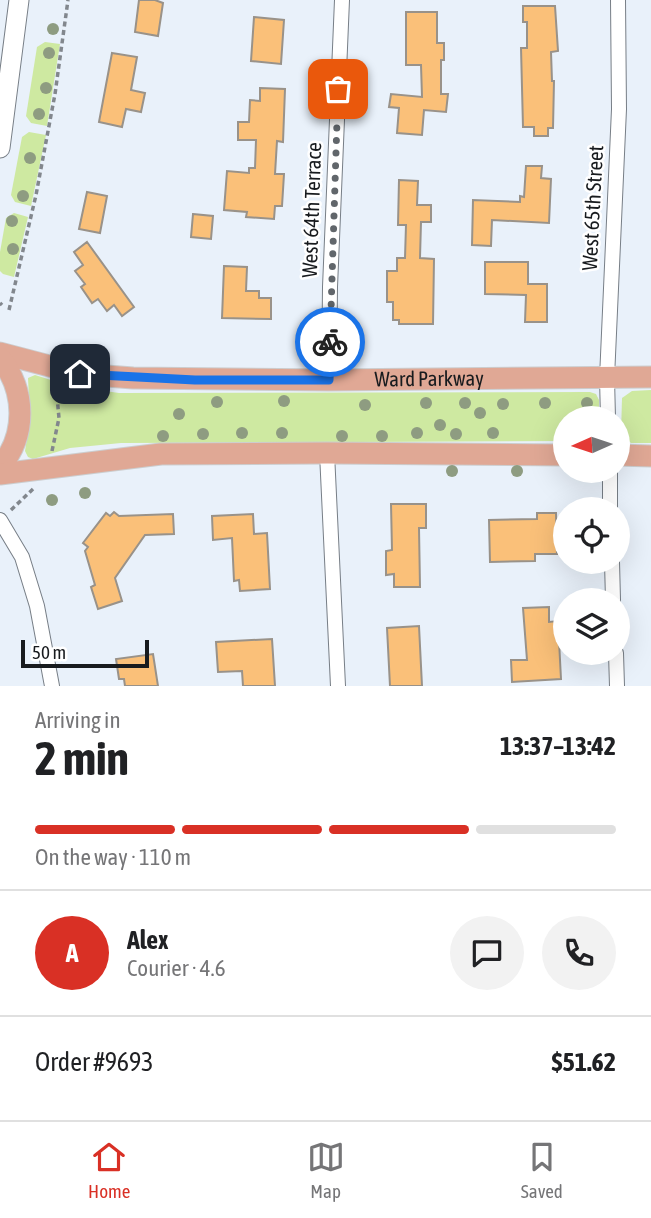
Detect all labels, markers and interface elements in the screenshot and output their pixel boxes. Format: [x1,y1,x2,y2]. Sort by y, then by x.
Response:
pin [308,59,368,119]
icon: bag [319,70,357,108]
street label: West 64th Terrace [297,142,325,278]
street label: West 65th Street [577,145,607,271]
courier [295,307,365,377]
icon: bike [311,323,349,361]
pin [50,344,110,404]
icon: home [61,355,99,393]
street label: Ward Parkway [374,366,484,391]
north arrow [553,406,630,483]
map controls [553,406,630,665]
button: locate [553,497,630,574]
button: layers [553,588,630,665]
scale bar [21,637,149,669]
text: 50 m [32,641,66,663]
text: Arriving in [35,707,121,733]
text: 13:37–13:42 [500,731,616,761]
text: 2 min [35,732,129,785]
text: On the way · 110 m [35,844,191,870]
button: chat [450,916,524,990]
button: phone [542,916,616,990]
text: Alex [127,925,168,955]
text: A [66,938,78,968]
text: Courier · 4.6 [127,955,226,981]
text: Order #9693 [35,1047,154,1077]
text: $51.62 [552,1047,616,1077]
tab: Home [88,1138,130,1202]
tab: Map [307,1138,345,1202]
tab: Saved [521,1138,563,1202]

